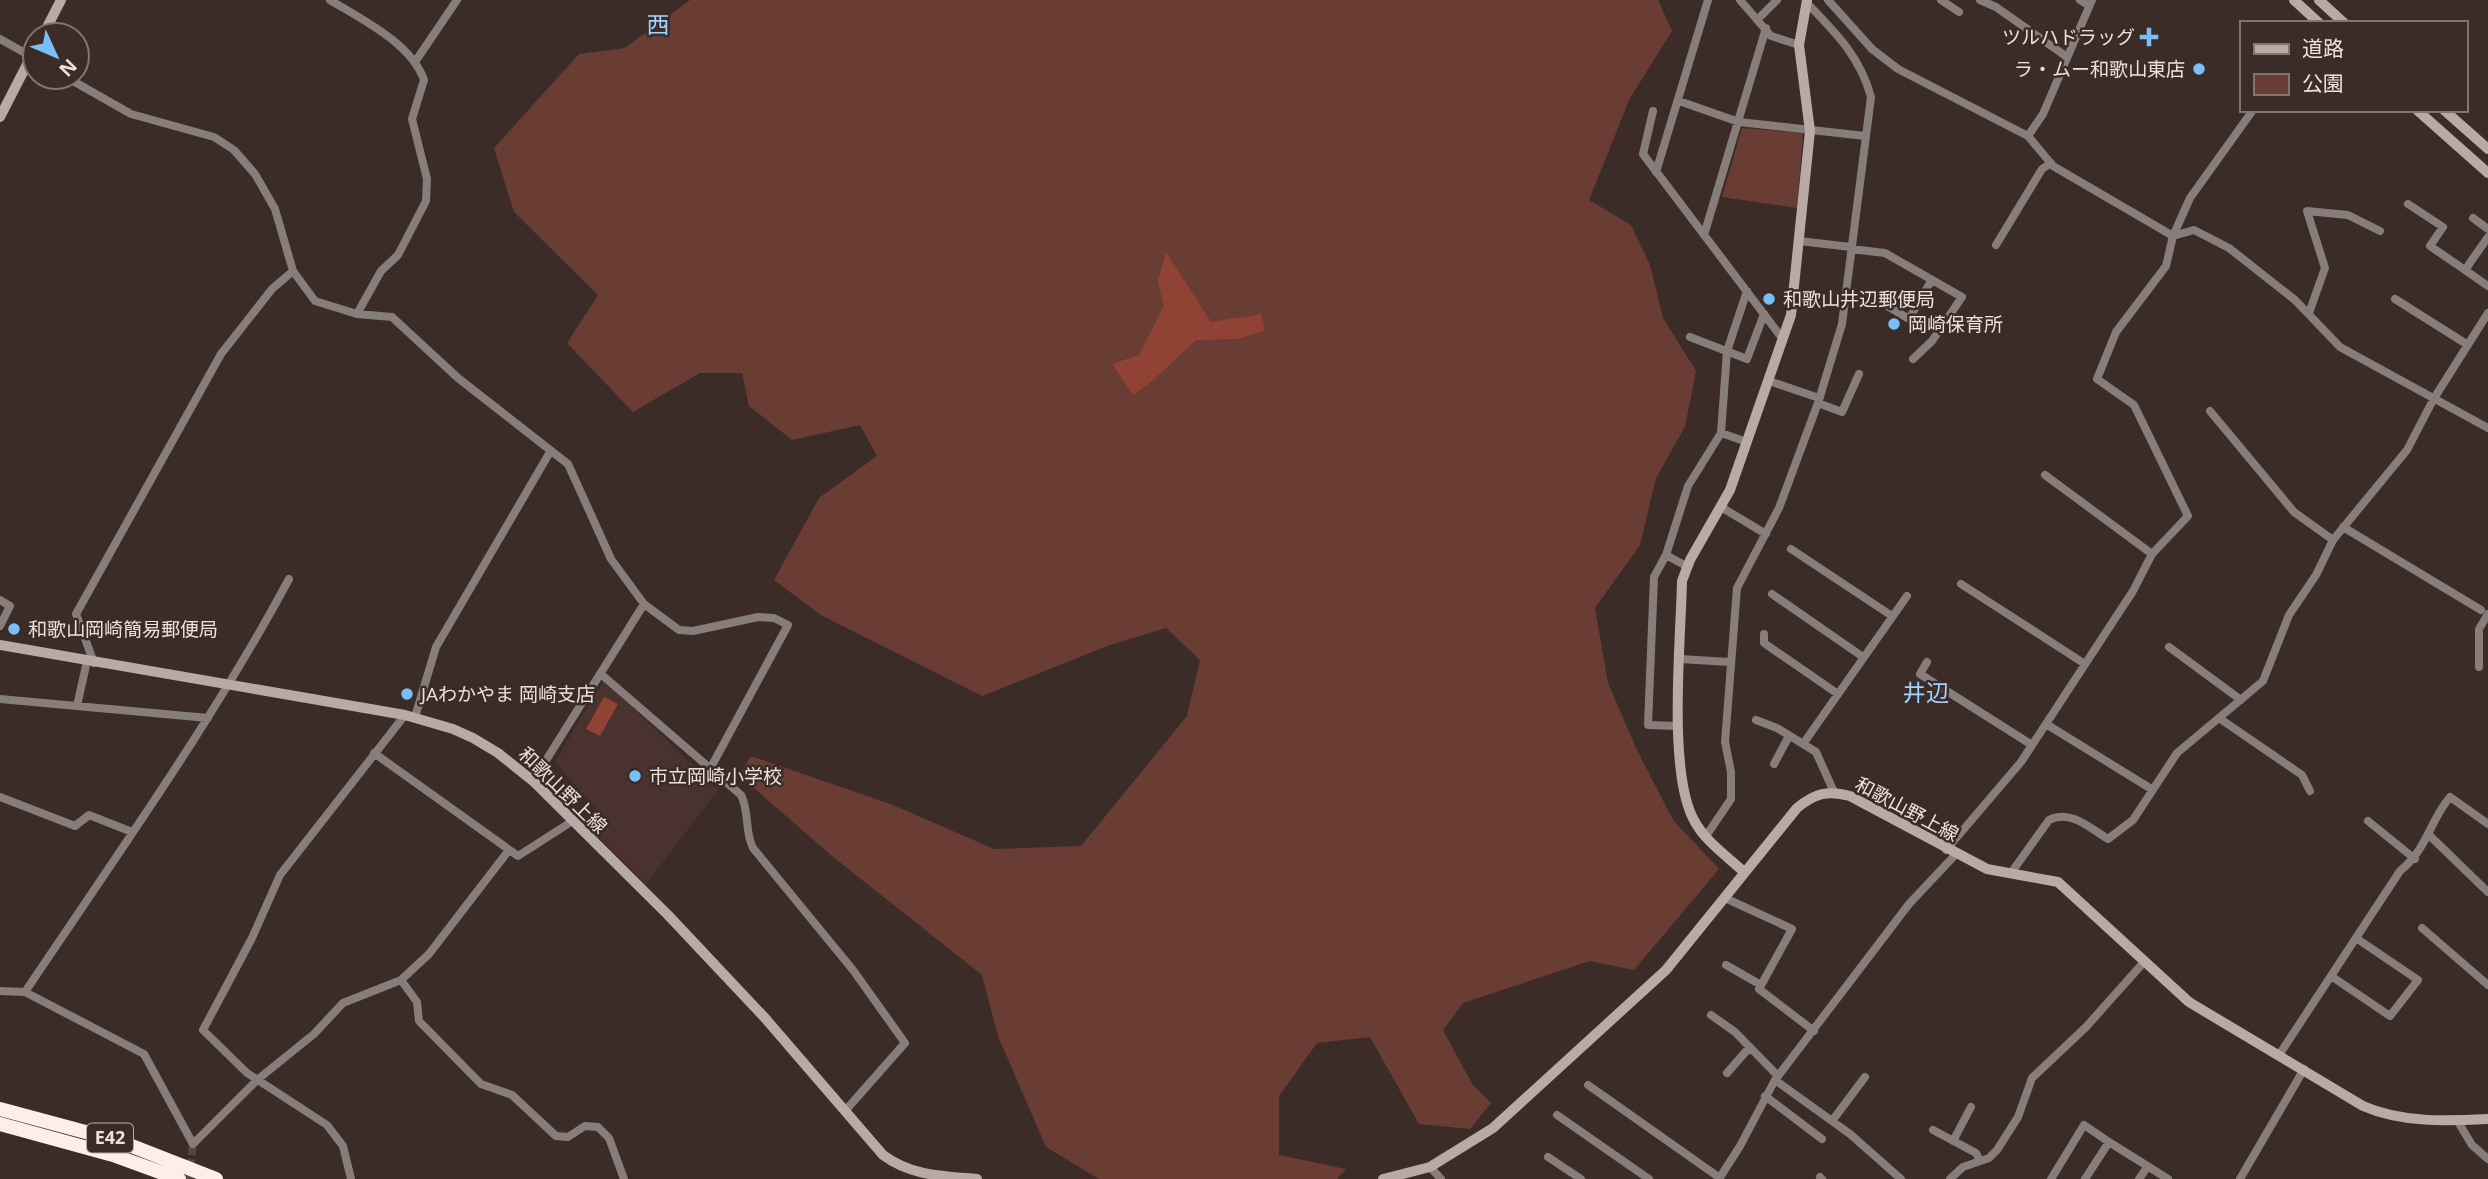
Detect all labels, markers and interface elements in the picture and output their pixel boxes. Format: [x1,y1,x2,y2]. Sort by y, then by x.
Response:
district label: 西 [647,8,670,40]
north arrow [21,21,91,91]
legend [2240,21,2467,112]
place label: ツルハドラッグ [2002,24,2135,50]
marker: ツルハドラッグ [2141,29,2157,45]
text: 道路 [2302,34,2344,62]
text: N [54,53,83,82]
place label: ラ・ムー和歌山東店 [2014,56,2185,82]
marker: ラ・ムー和歌山東店 [2191,61,2207,77]
text: 公園 [2302,69,2344,97]
place label: 和歌山井辺郵便局 [1783,286,1935,312]
marker: 和歌山井辺郵便局 [1761,291,1777,307]
place label: 岡崎保育所 [1908,311,2003,337]
marker: 岡崎保育所 [1886,316,1902,332]
place label: 和歌山岡崎簡易郵便局 [28,616,218,642]
marker: 和歌山岡崎簡易郵便局 [6,621,22,637]
district label: 井辺 [1903,676,1949,708]
place label: JAわかやま 岡崎支店 [419,681,595,707]
marker: JAわかやま 岡崎支店 [399,686,415,702]
street label: 和歌山野上線 [513,741,613,839]
place label: 市立岡崎小学校 [649,763,782,789]
marker: 市立岡崎小学校 [627,768,643,784]
street label: 和歌山野上線 [1851,771,1963,847]
road number: E42 [87,1124,133,1153]

